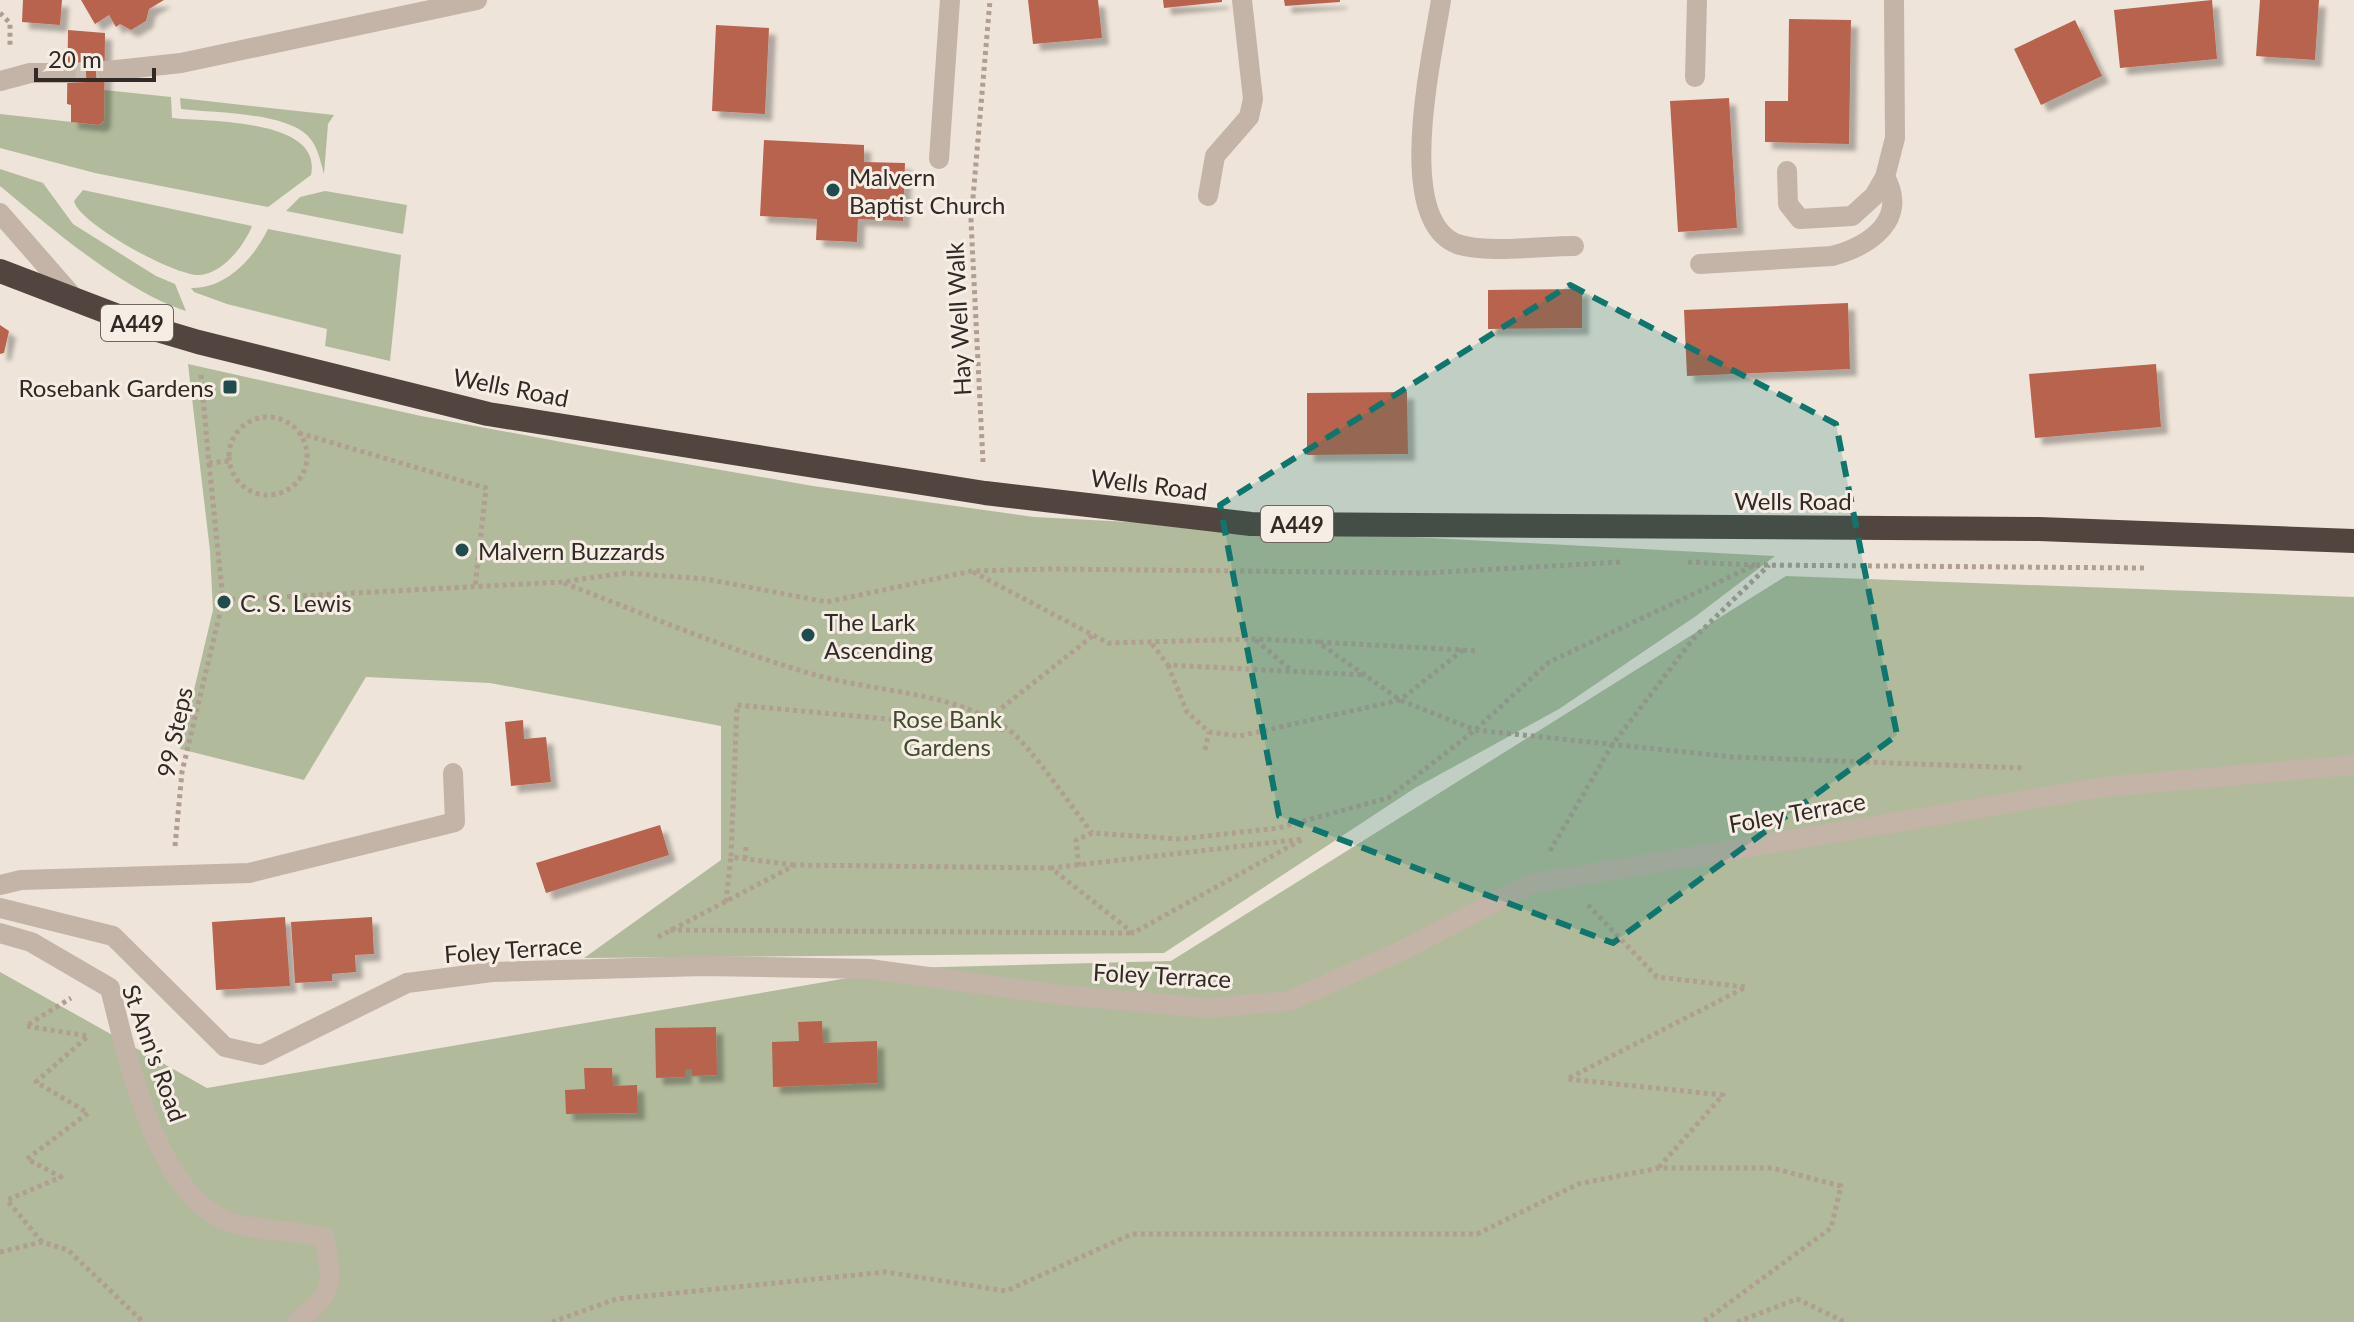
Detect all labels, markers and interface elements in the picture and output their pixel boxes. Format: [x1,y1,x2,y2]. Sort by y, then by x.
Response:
scale bar [36,32,154,82]
text: 20 m [48,44,102,73]
place label: Malvern Baptist Church [849,162,1005,219]
marker: Malvern Baptist Church [824,181,842,199]
street label: Hay Well Walk [939,241,977,397]
road number: A449 [101,305,173,341]
street label: Wells Road [451,362,571,412]
place label: Rosebank Gardens [18,373,214,402]
marker: Rosebank Gardens [221,378,239,396]
street label: Wells Road [1089,462,1209,506]
street label: Wells Road [1734,486,1852,515]
road number: A449 [1261,506,1333,542]
place label: Malvern Buzzards [478,536,665,565]
marker: Malvern Buzzards [453,541,471,559]
place label: C. S. Lewis [240,588,352,617]
marker: C. S. Lewis [215,593,233,611]
place label: The Lark Ascending [824,607,933,664]
marker: The Lark Ascending [799,626,817,644]
street label: 99 Steps [150,684,198,780]
park label: Rose Bank Gardens [892,704,1003,761]
street label: Foley Terrace [1726,786,1868,838]
street label: Foley Terrace [443,930,583,968]
street label: Foley Terrace [1092,957,1232,993]
street label: St Ann's Road [117,981,193,1125]

